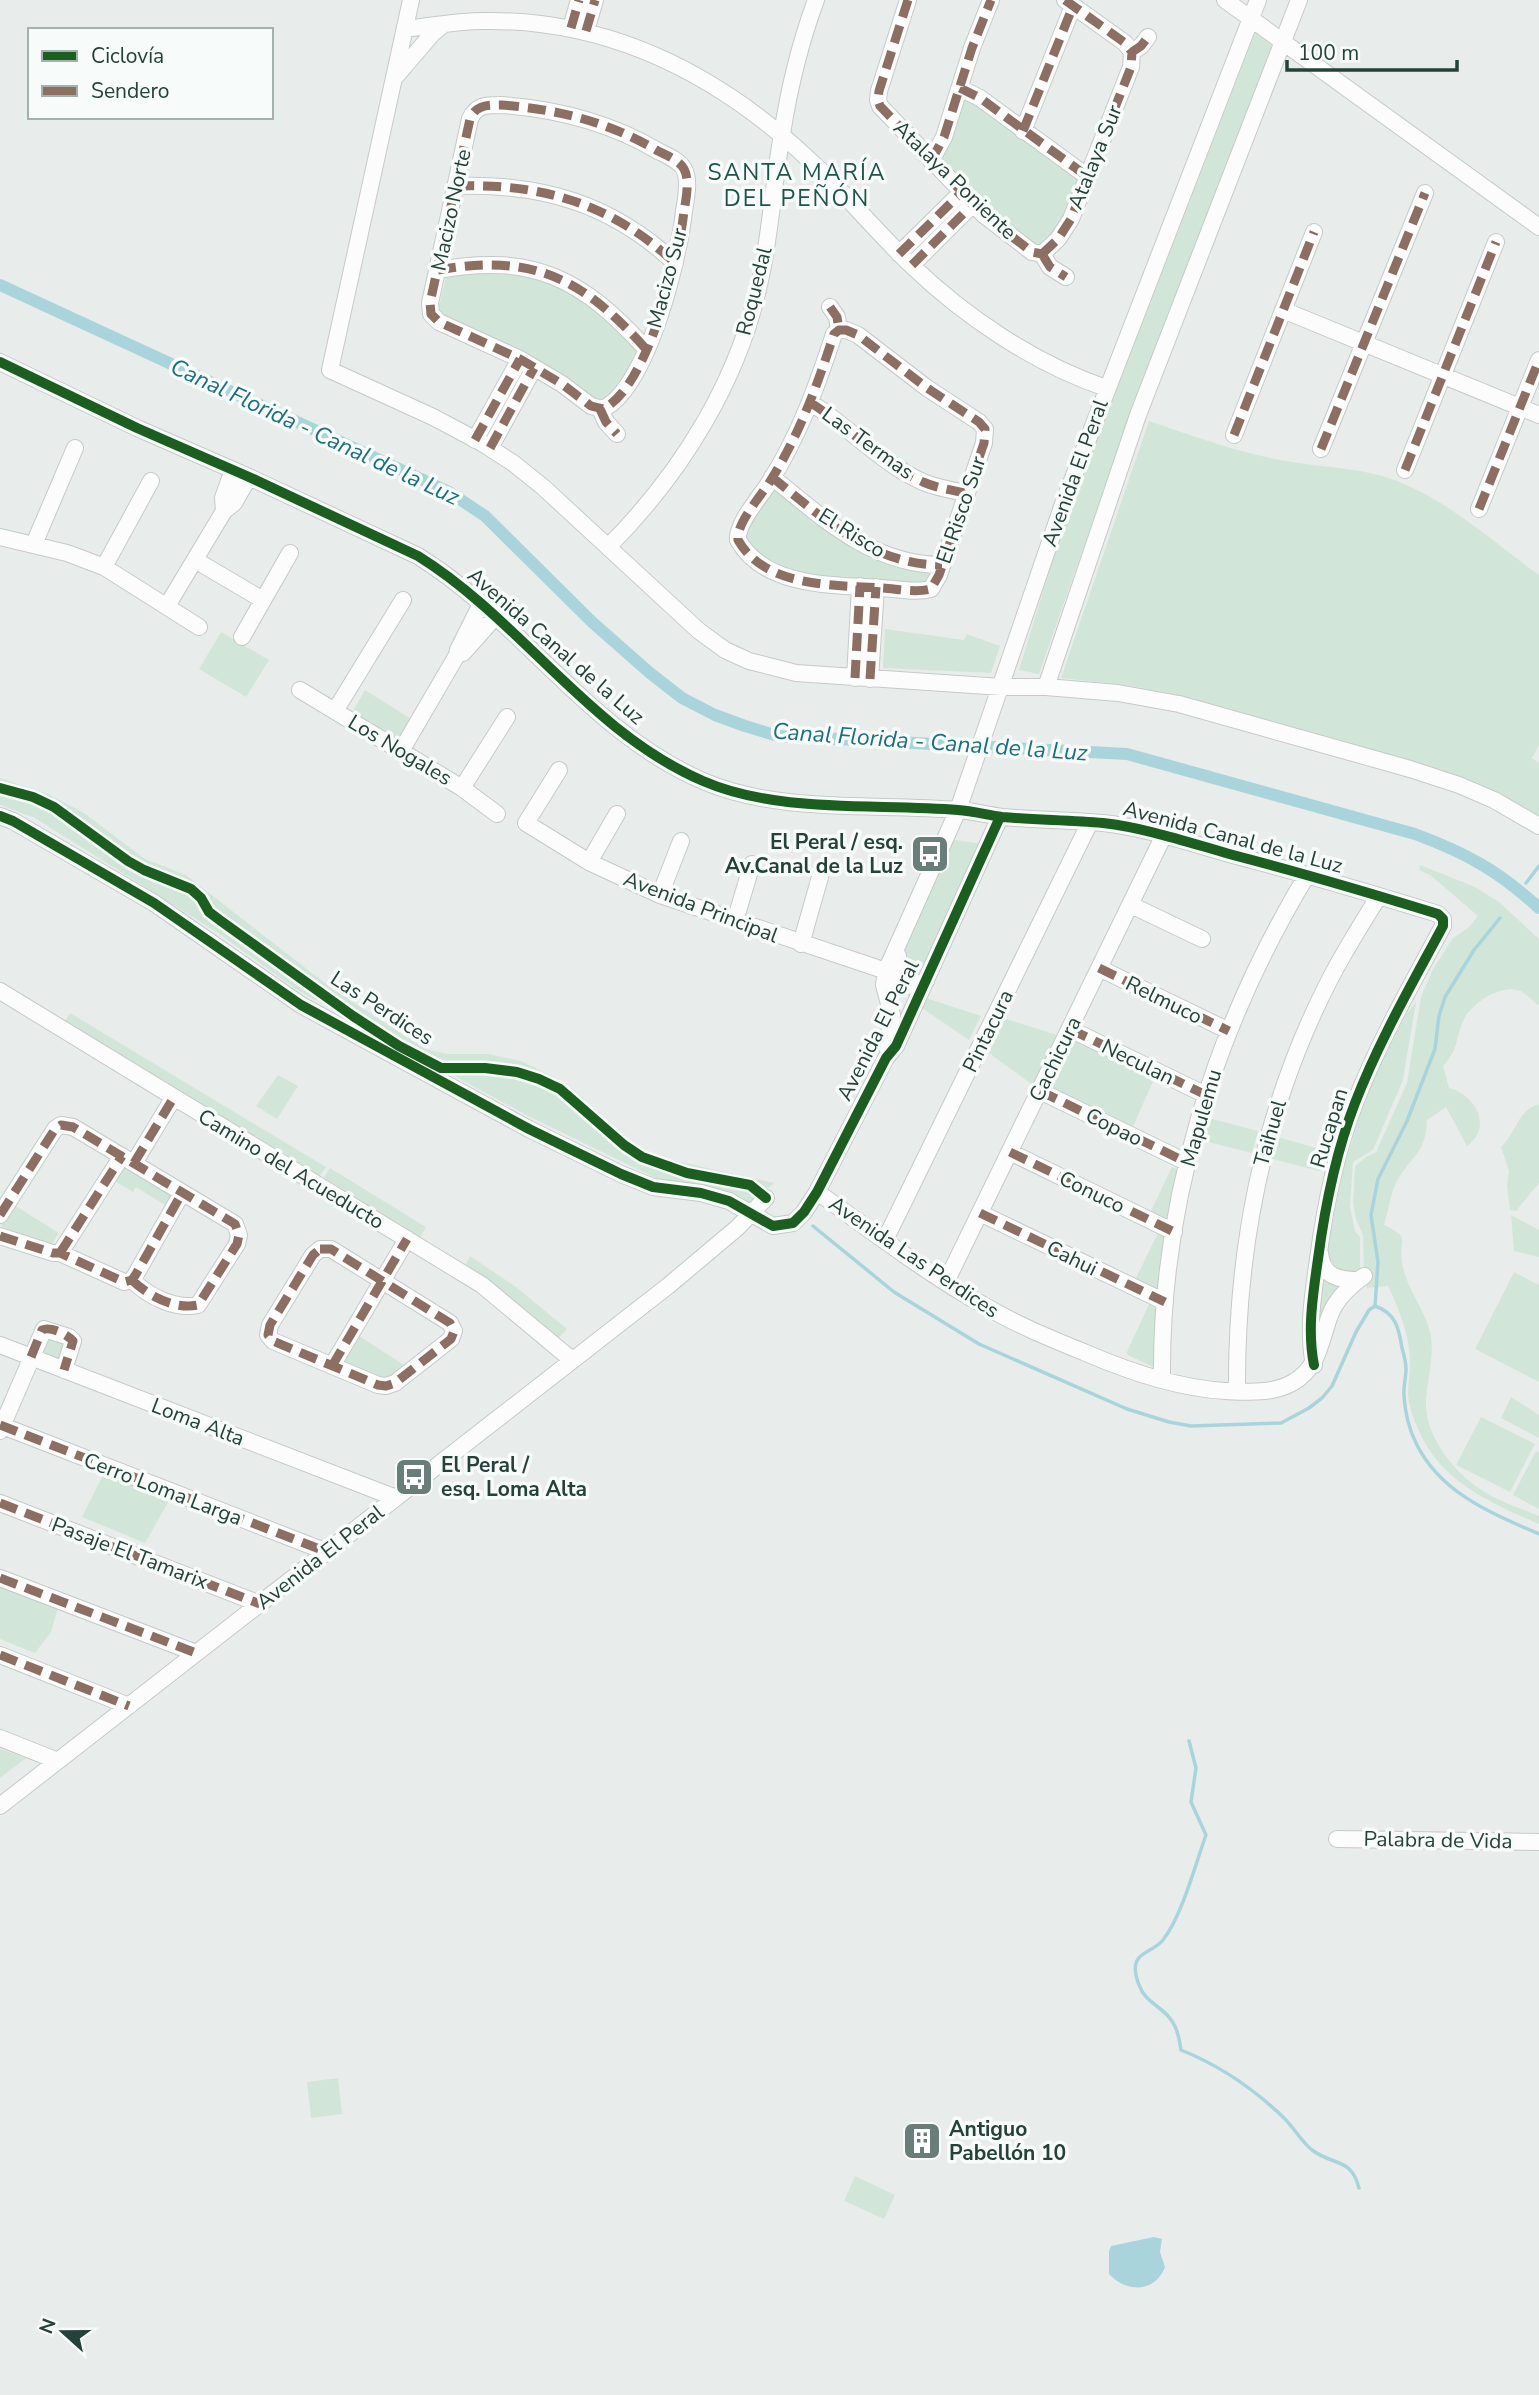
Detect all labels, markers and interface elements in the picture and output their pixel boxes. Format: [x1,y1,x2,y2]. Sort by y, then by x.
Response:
legend [28,28,273,119]
scale bar [1287,28,1457,72]
text: 100 m [1298,39,1359,67]
text: Ciclovía [91,42,164,70]
text: Sendero [91,77,170,105]
street label: Atalaya Sur [1061,100,1129,213]
street label: Atalaya Poniente [887,114,1023,246]
street label: Macizo Norte [424,146,478,274]
district label: SANTA MARÍA DEL PEÑÓN [707,157,887,214]
street label: Macizo Sur [640,224,694,331]
street label: Roquedal [729,243,779,338]
water label: Canal Florida - Canal de la Luz [165,351,465,513]
street label: Avenida El Peral [1035,395,1115,551]
street label: Las Termas [817,400,919,486]
street label: El Risco Sur [930,452,993,567]
street label: El Risco [813,501,891,565]
street label: Avenida Canal de la Luz [462,561,651,731]
street label: Los Nogales [343,708,457,792]
water label: Canal Florida - Canal de la Luz [771,716,1089,768]
street label: Avenida Canal de la Luz [1120,794,1346,880]
place label: El Peral / esq. Av.Canal de la Luz [725,828,903,880]
bus stop icon: El Peral / esq. Av.Canal de la Luz [909,833,951,875]
street label: Avenida Principal [620,865,783,950]
street label: Avenida El Peral [830,954,926,1105]
street label: Las Perdices [325,964,439,1052]
street label: Relmuco [1121,969,1207,1031]
street label: Pintacura [956,985,1020,1077]
street label: Cachicura [1022,1012,1088,1106]
street label: Neculan [1097,1032,1179,1092]
street label: Mapulemu [1174,1066,1228,1170]
street label: Rucapan [1304,1085,1354,1171]
street label: Taihuel [1247,1096,1293,1170]
street label: Copao [1081,1101,1147,1153]
street label: Camino del Acueducto [193,1102,389,1236]
street label: Conuco [1054,1164,1130,1220]
street label: Avenida Las Perdices [823,1190,1005,1324]
street label: Cahui [1042,1234,1102,1282]
street label: Loma Alta [148,1391,248,1453]
street label: Cerro Loma Larga [80,1446,246,1532]
place label: El Peral / esq. Loma Alta [441,1451,587,1503]
bus stop icon: El Peral / esq. Loma Alta [393,1456,435,1498]
street label: Avenida El Peral [250,1498,390,1616]
street label: Pasaje El Tamarix [48,1510,212,1596]
street label: Palabra de Vida [1363,1825,1513,1855]
place label: Antiguo Pabellón 10 [949,2115,1066,2167]
building icon: Antiguo Pabellón 10 [901,2120,943,2162]
north arrow [28,2297,98,2367]
text: N [33,2315,63,2338]

